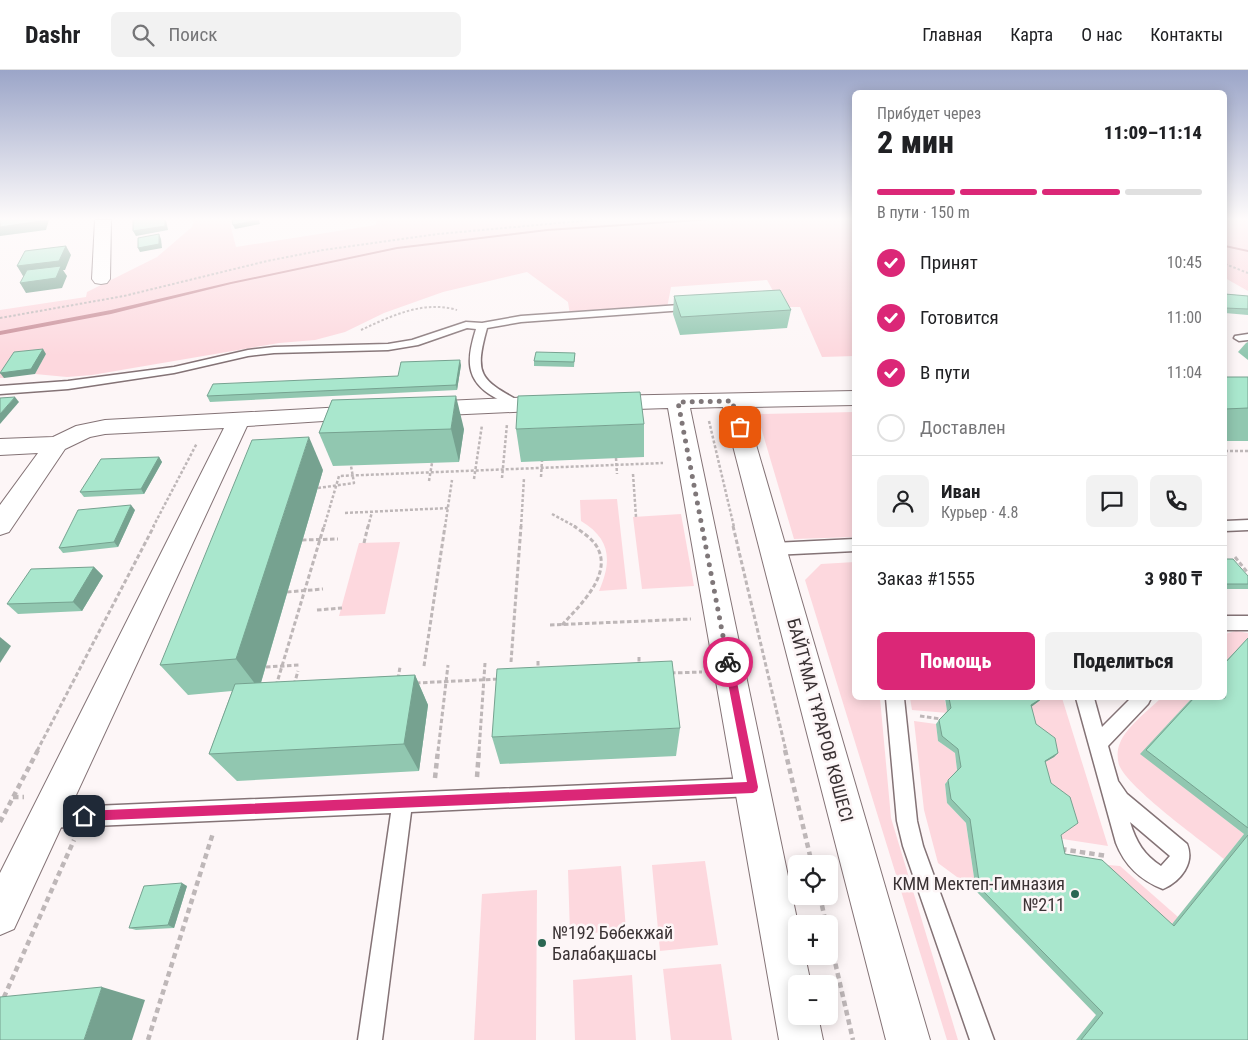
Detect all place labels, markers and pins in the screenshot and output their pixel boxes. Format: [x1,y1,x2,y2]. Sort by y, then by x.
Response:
pin [719,406,761,448]
pin [63,795,105,837]
place label: КММ Мектеп-Гимназия №211 [892,873,1065,915]
marker: КММ Мектеп-Гимназия №211 [1069,888,1081,900]
place label: №192 Бөбекжай Балабақшасы [552,922,673,964]
marker: №192 Бөбекжай Балабақшасы [536,937,548,949]

